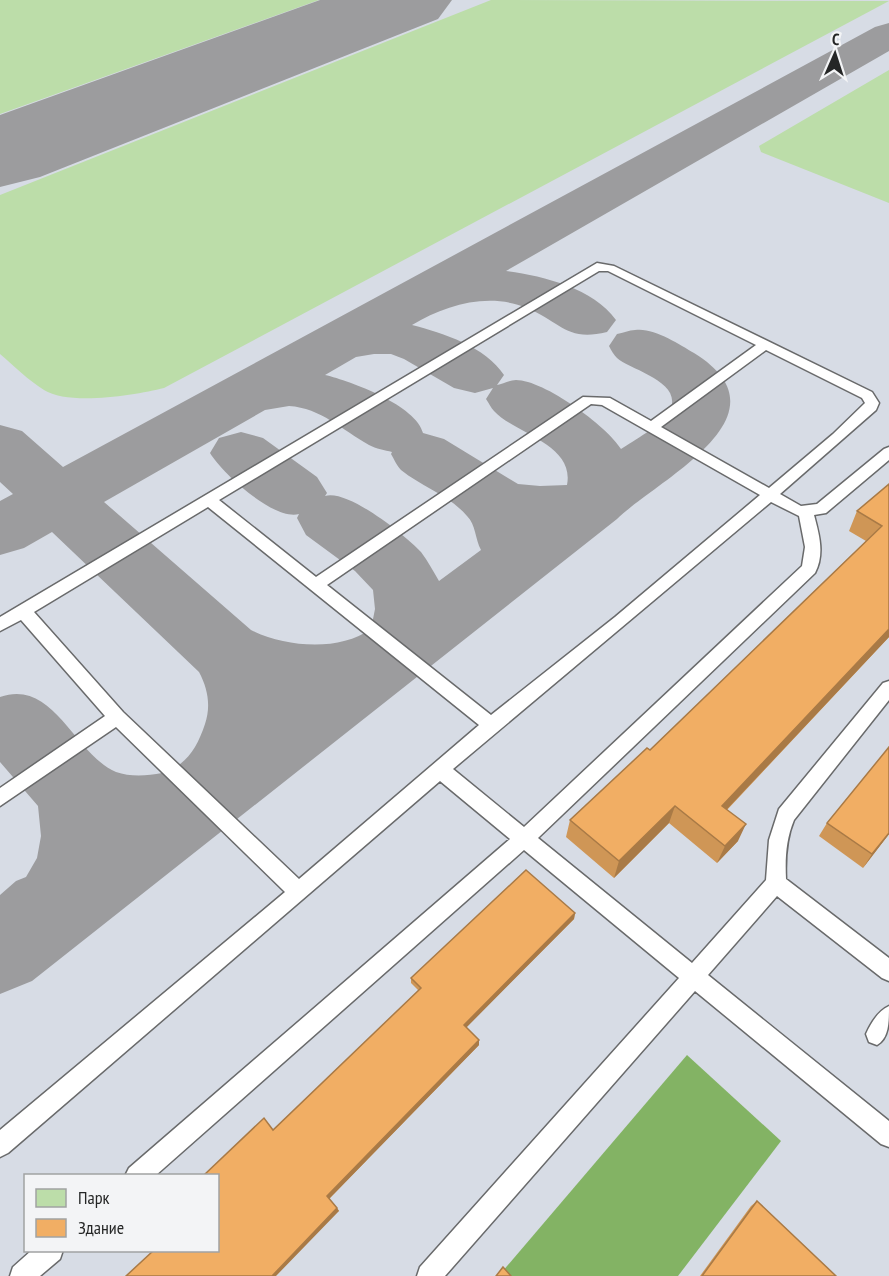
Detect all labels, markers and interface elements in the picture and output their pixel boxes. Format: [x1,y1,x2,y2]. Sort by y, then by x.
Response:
north arrow [805,24,865,84]
text: С [832,29,841,49]
legend [24,1174,219,1252]
text: Парк [78,1186,109,1209]
text: Здание [78,1216,124,1239]

